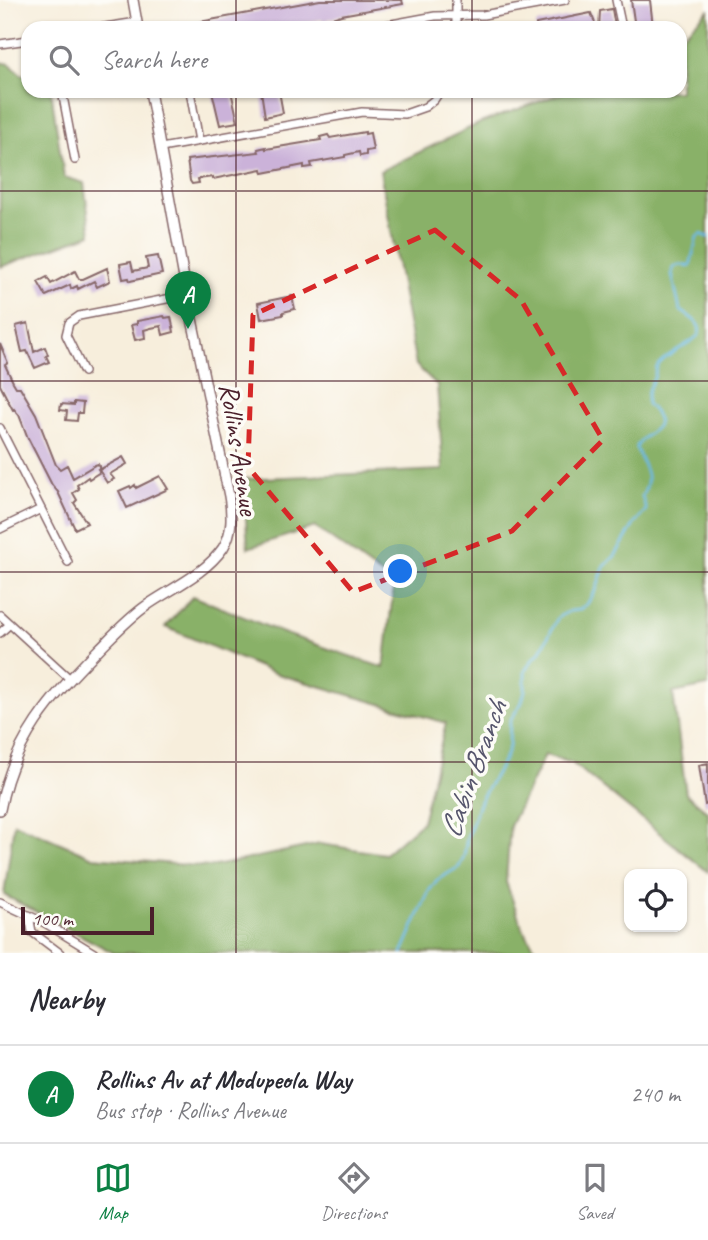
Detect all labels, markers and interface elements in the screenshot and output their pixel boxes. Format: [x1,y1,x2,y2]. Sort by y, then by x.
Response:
search box [21,21,687,98]
icon: search [45,41,83,79]
text: Search here [101,43,207,76]
pin: A [165,271,211,329]
street label: Rollins Avenue [212,381,267,519]
your location [383,554,417,588]
water label: Cabin Branch [431,693,516,843]
map controls [624,869,687,932]
button: locate [624,869,687,932]
scale bar [21,904,154,936]
text: 100 m [32,907,73,931]
text: Nearby [28,980,104,1018]
text: Rollins Av at Modupeola Way [95,1063,352,1096]
text: A [45,1080,57,1109]
text: 240 m [631,1080,680,1109]
text: Bus stop · Rollins Avenue [95,1096,286,1125]
tab: Map [94,1159,132,1225]
tab: Directions [321,1159,387,1225]
tab: Saved [576,1159,614,1225]

